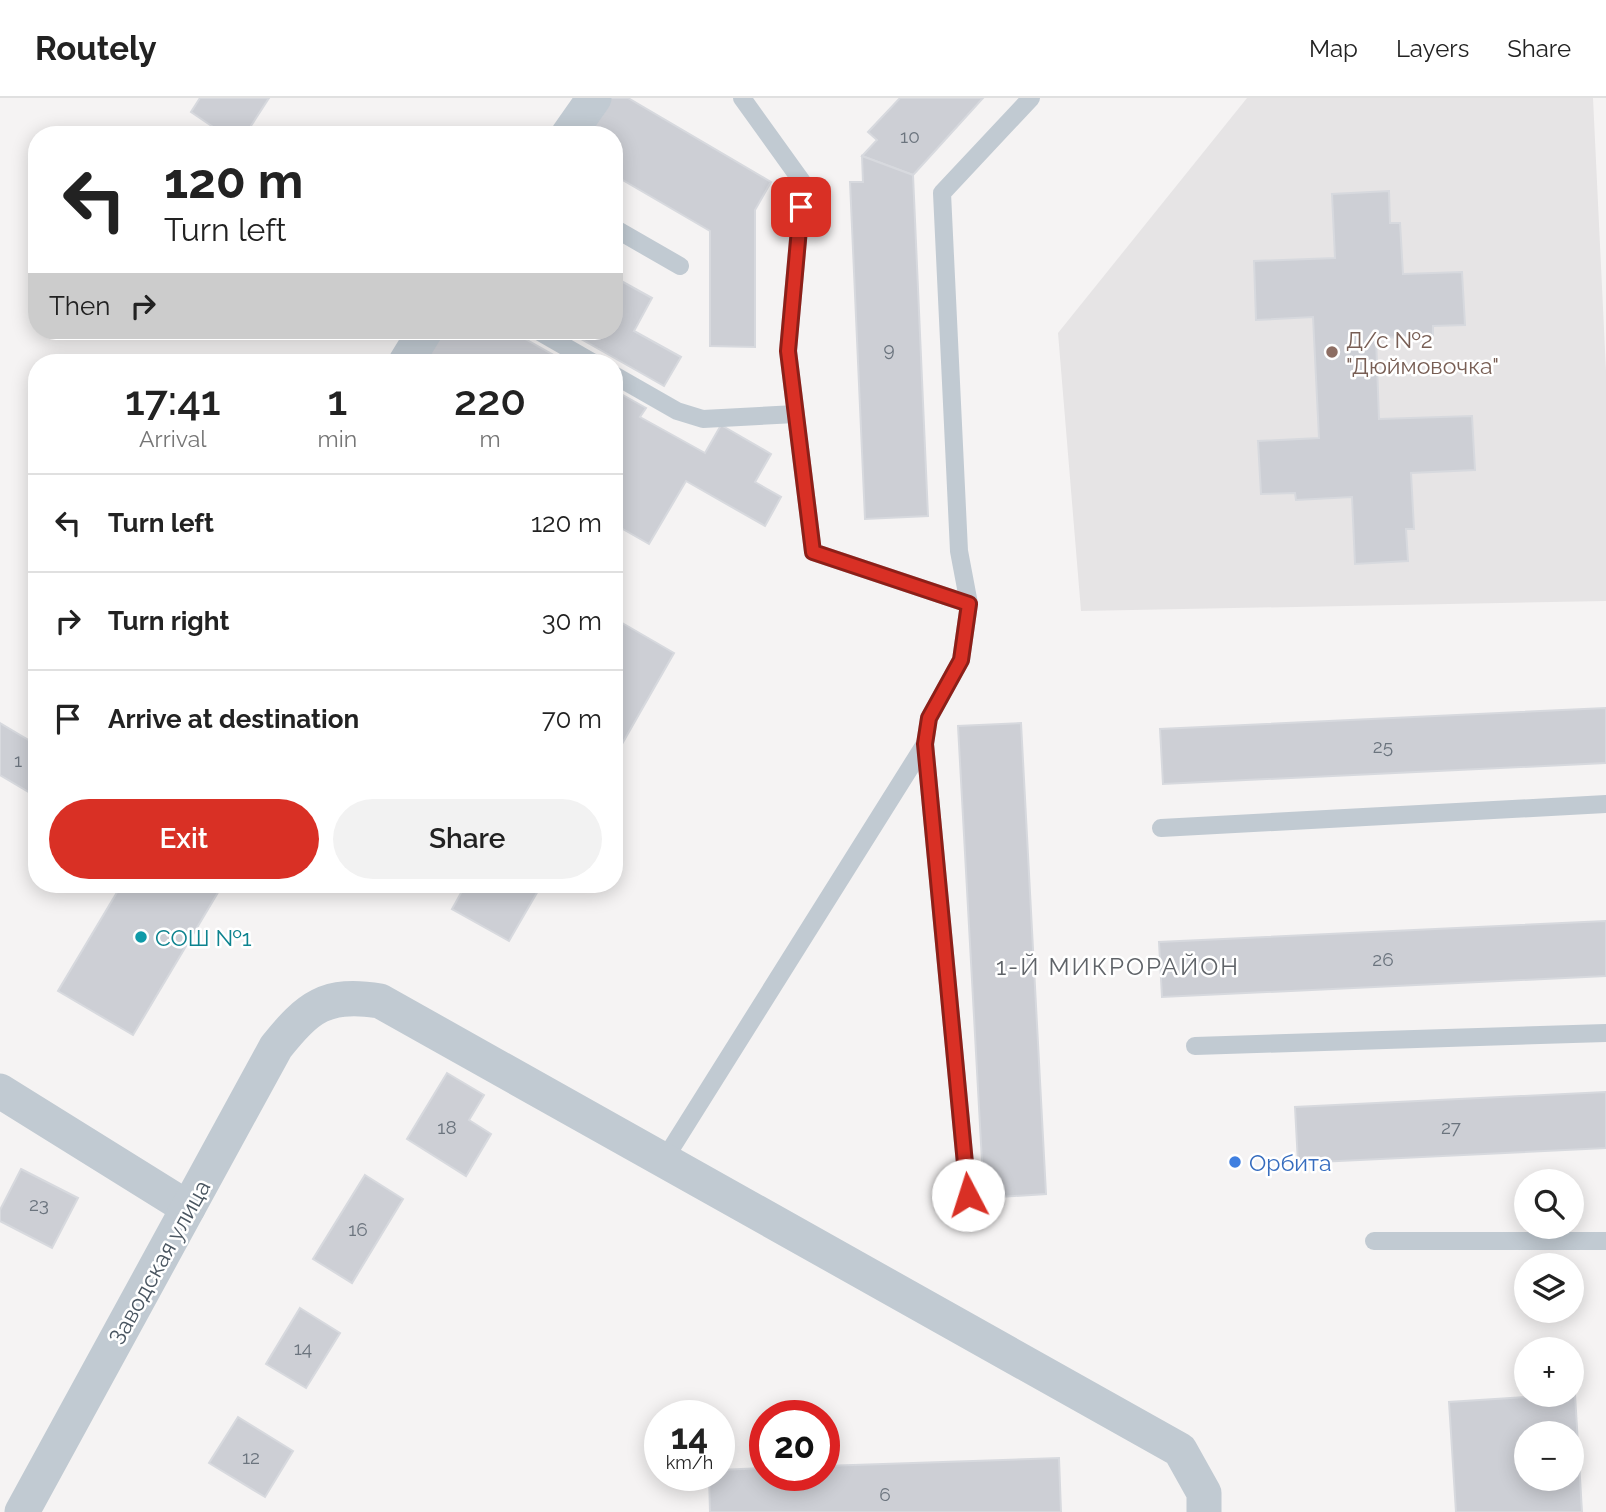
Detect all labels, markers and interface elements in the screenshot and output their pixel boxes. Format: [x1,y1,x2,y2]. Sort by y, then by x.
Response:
text: Routely [35,29,157,68]
text: Map [1309,34,1358,63]
text: Layers [1396,34,1469,63]
text: Share [1507,34,1571,63]
house number: 10 [900,125,920,147]
text: 120 m [164,152,303,209]
icon: left [49,154,140,245]
pin [771,177,831,237]
icon: arrive [782,188,820,226]
text: Turn left [164,211,286,248]
icon: right [124,287,162,325]
text: Then [49,291,110,321]
place label: Д/с №2 "Дюймовочка" [1346,326,1499,379]
house number: 9 [883,338,895,360]
marker: Д/с №2 "Дюймовочка" [1324,344,1340,360]
text: 17:41 [125,376,221,425]
text: 1 [327,376,347,425]
text: 220 [454,376,526,425]
text: Arrival [139,425,207,452]
text: min [318,425,357,452]
text: m [479,425,501,452]
icon: left [49,504,87,542]
text: Turn left [108,508,214,538]
text: 120 m [531,508,602,538]
icon: right [49,602,87,640]
text: Turn right [108,606,229,636]
text: 30 m [542,606,602,636]
icon: arrive [49,700,87,738]
text: Arrive at destination [108,704,359,734]
text: 70 m [542,704,602,734]
house number: 25 [1373,735,1393,757]
house number: 1 [14,749,22,771]
button: Exit [49,799,319,879]
button: Share [333,799,602,879]
place label: СОШ №1 [155,924,252,951]
marker: СОШ №1 [133,929,149,945]
house number: 26 [1372,948,1394,970]
district label: 1-Й МИКРОРАЙОН [996,952,1240,981]
house number: 18 [437,1116,457,1138]
house number: 27 [1441,1116,1461,1138]
place label: Орбита [1249,1149,1331,1176]
marker: Орбита [1227,1154,1243,1170]
position arrow [931,1158,1005,1232]
map controls [1514,1169,1584,1491]
button: search [1514,1169,1584,1239]
street label: Заводская улица [103,1175,215,1349]
house number: 23 [29,1193,49,1215]
house number: 16 [348,1218,368,1240]
button: layers [1514,1253,1584,1323]
house number: 14 [294,1337,312,1359]
button: + [1514,1337,1584,1407]
speed limit sign: 20 [749,1400,840,1491]
text: 14 [671,1416,708,1457]
button: − [1514,1421,1584,1491]
house number: 12 [242,1446,260,1468]
text: km/h [666,1452,713,1473]
house number: 6 [879,1483,891,1505]

